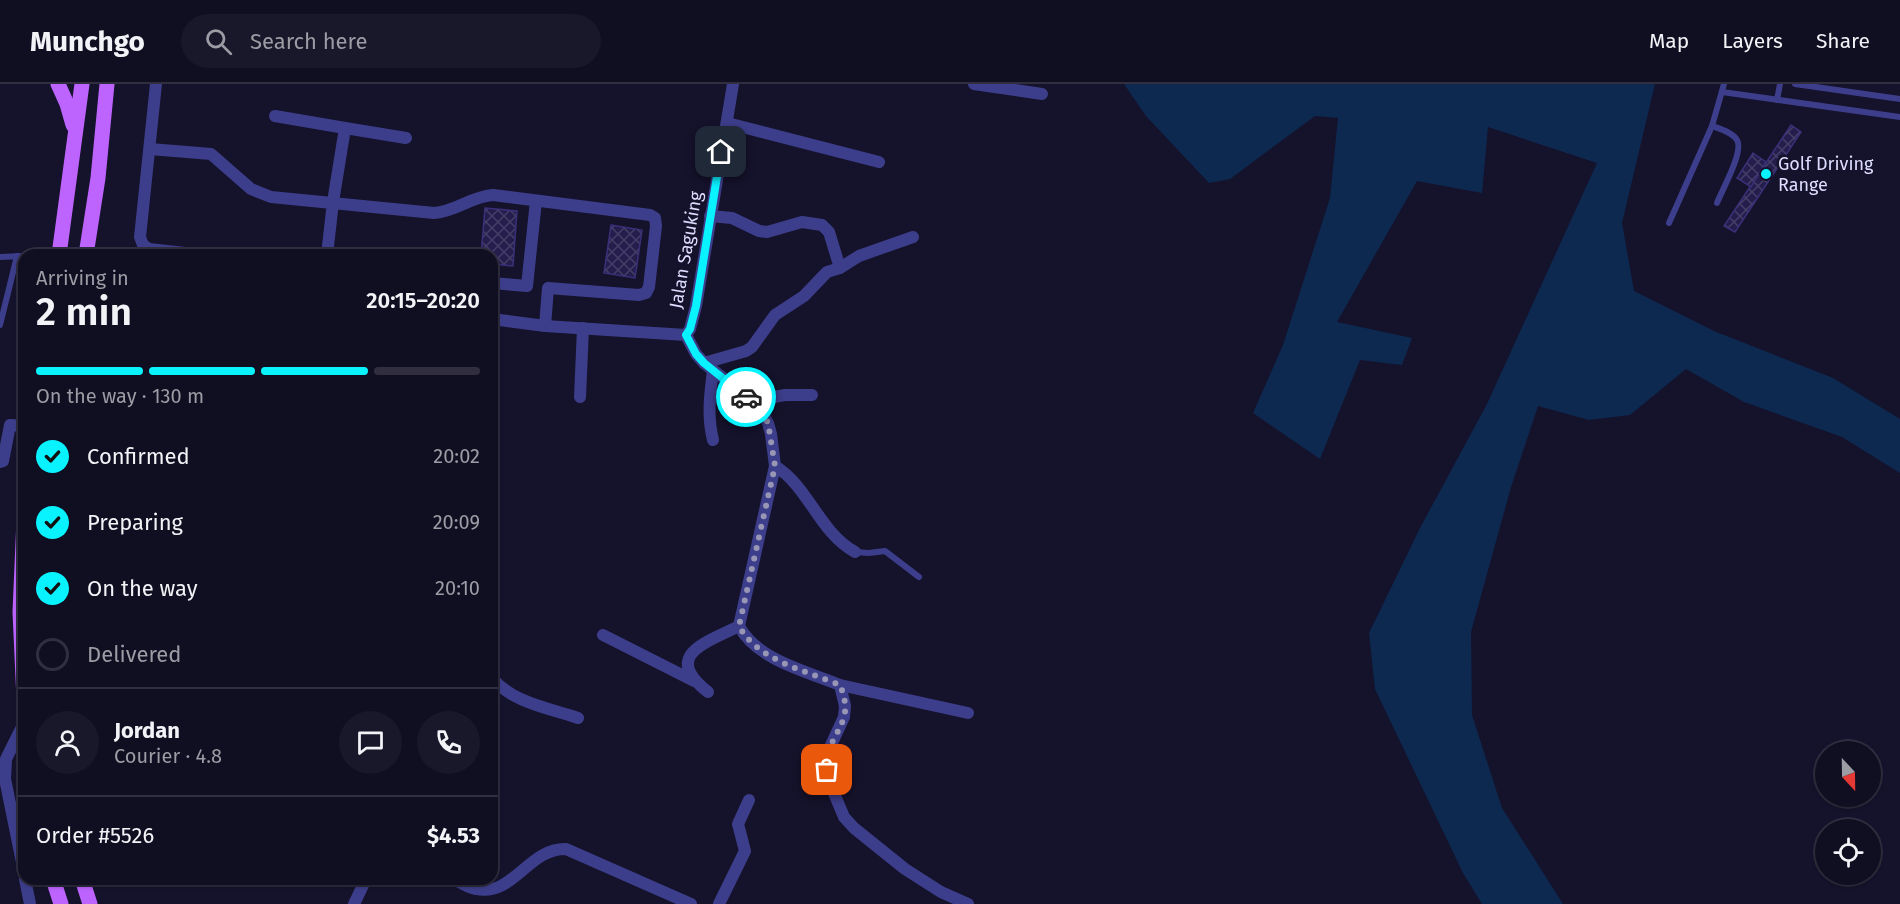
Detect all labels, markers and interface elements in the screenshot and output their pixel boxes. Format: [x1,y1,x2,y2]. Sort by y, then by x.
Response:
search box [181,14,601,68]
text: Munchgo [30,25,145,58]
icon: search [202,25,235,58]
text: Search here [250,28,367,55]
text: Map [1649,28,1689,54]
text: Layers [1722,28,1783,54]
text: Share [1816,28,1870,54]
pin [695,126,746,177]
icon: home [704,135,737,168]
place label: Golf Driving Range [1778,153,1874,196]
marker: Golf Driving Range [1759,167,1773,181]
street label: Jalan Saguking [665,189,707,310]
text: Arriving in [36,266,129,290]
text: 20:15–20:20 [366,287,480,314]
text: 2 min [36,289,132,335]
courier [716,367,776,427]
icon: car [730,381,763,414]
text: On the way · 130 m [36,384,204,408]
icon: check [36,440,69,473]
text: Confirmed [87,443,190,470]
text: 20:02 [433,444,480,468]
icon: check [36,506,69,539]
text: Preparing [87,509,183,536]
text: 20:09 [433,510,480,534]
icon: check [36,572,69,605]
text: On the way [87,575,198,602]
text: 20:10 [435,576,480,600]
text: Delivered [87,641,182,668]
button: person [36,711,99,774]
button: chat [339,711,402,774]
button: phone [417,711,480,774]
text: Jordan [114,717,180,744]
north arrow [1815,741,1881,807]
map controls [1815,741,1881,885]
text: Courier · 4.8 [114,744,222,768]
pin [801,744,852,795]
icon: bag [810,753,843,786]
button: locate [1815,819,1881,885]
text: Order #5526 [36,822,154,849]
text: $4.53 [427,822,480,849]

